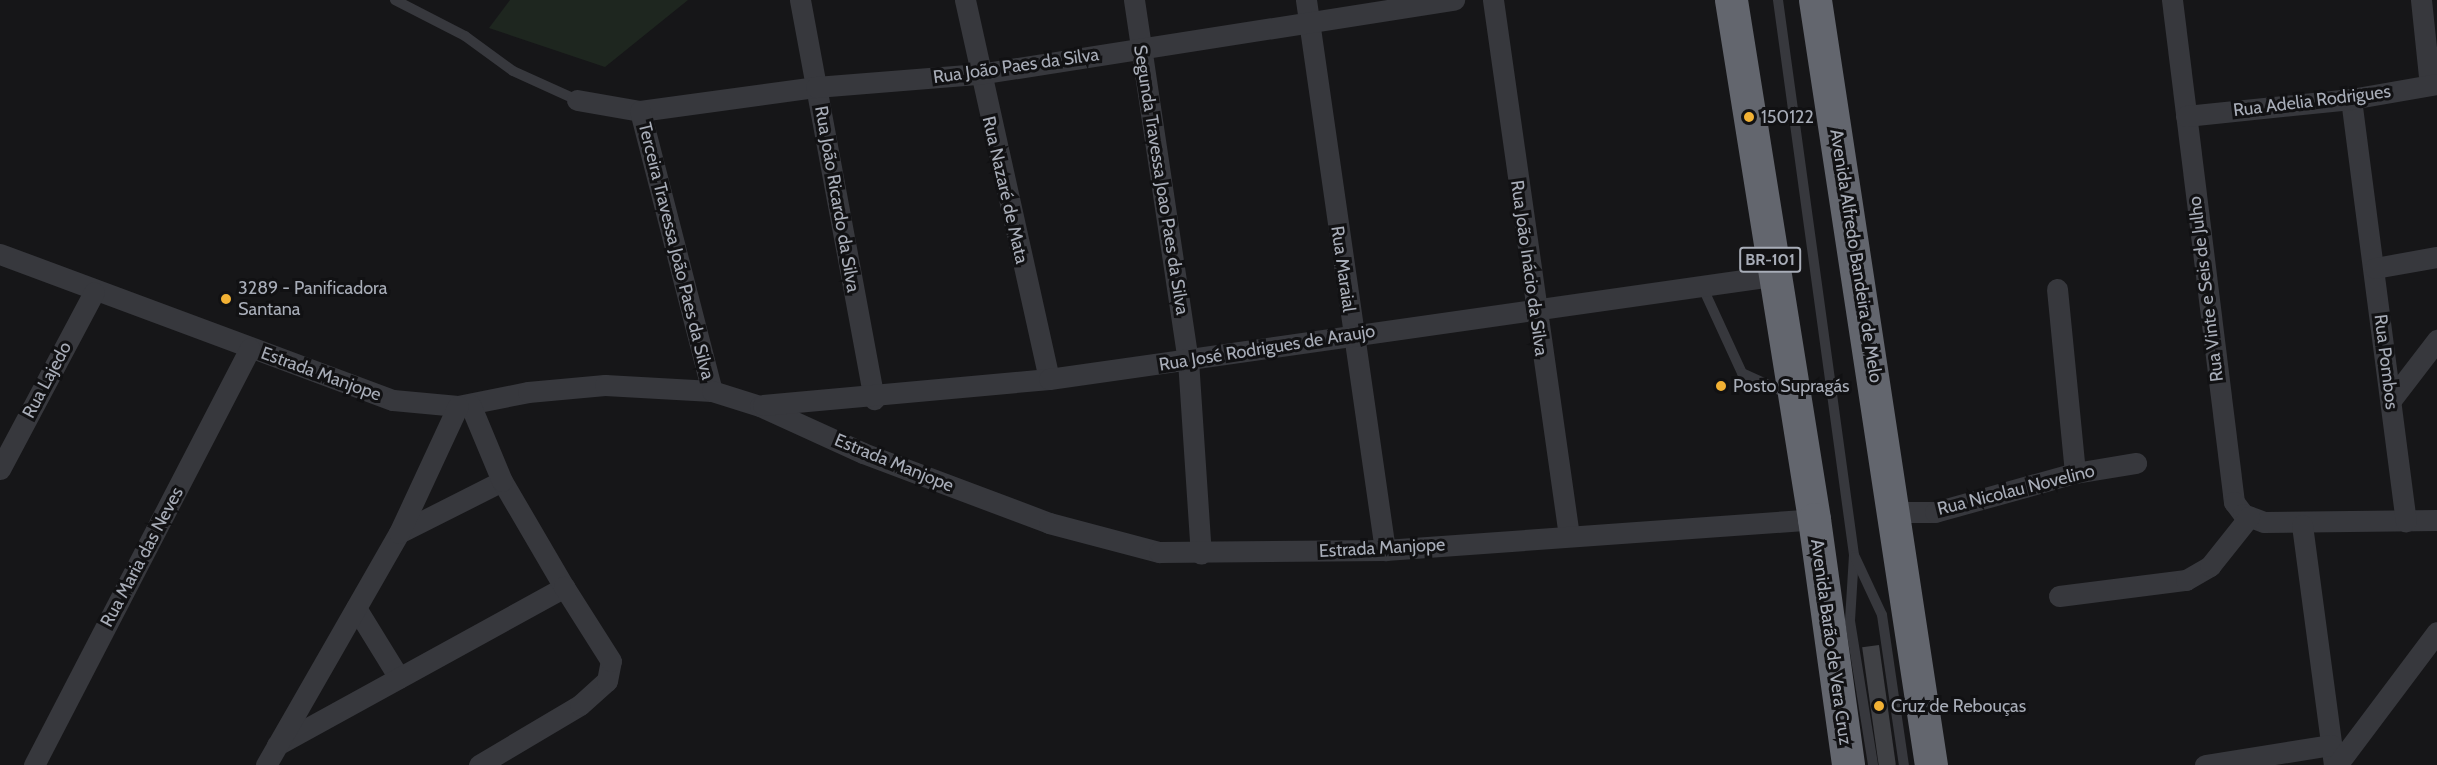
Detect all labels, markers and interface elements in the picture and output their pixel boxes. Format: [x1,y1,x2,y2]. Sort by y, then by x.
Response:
street label: Rua João Paes da Silva [932,44,1100,88]
street label: Segunda Travessa Joao Paes da Silva [1129,44,1193,316]
street label: Rua Adelia Rodrigues [2232,81,2392,121]
street label: Rua João Ricardo da Silva [810,104,864,294]
place label: 150122 [1761,106,1814,128]
marker: 150122 [1742,110,1756,124]
street label: Rua Nazaré de Mata [978,114,1032,266]
street label: Terceira Travessa João Paes da Silva [634,120,718,382]
street label: Avenida Alfredo Bandeira de Melo [1825,128,1887,384]
street label: Rua João Inácio da Silva [1506,179,1552,357]
street label: Rua Vinte e Seis de Julho [2184,195,2228,383]
street label: Rua Maraial [1326,225,1360,313]
road number: BR-101 [1738,247,1802,273]
place label: 3289 - Panificadora Santana [238,278,387,320]
marker: 3289 - Panificadora Santana [219,292,233,306]
street label: Rua Pombos [2369,313,2403,411]
street label: Rua José Rodrigues de Araujo [1157,320,1377,376]
street label: Rua Lajedo [18,338,76,422]
street label: Estrada Manjope [258,342,384,406]
place label: Posto Supragás [1733,375,1849,397]
marker: Posto Supragás [1714,379,1728,393]
street label: Estrada Manjope [831,429,957,497]
street label: Rua Nicolau Novelino [1935,460,2097,520]
street label: Rua Maria das Neves [96,483,188,631]
street label: Estrada Manjope [1318,534,1446,562]
street label: Avenida Barão de Vera Cruz [1806,538,1856,746]
place label: Cruz de Rebouças [1891,695,2026,717]
marker: Cruz de Rebouças [1872,699,1886,713]

